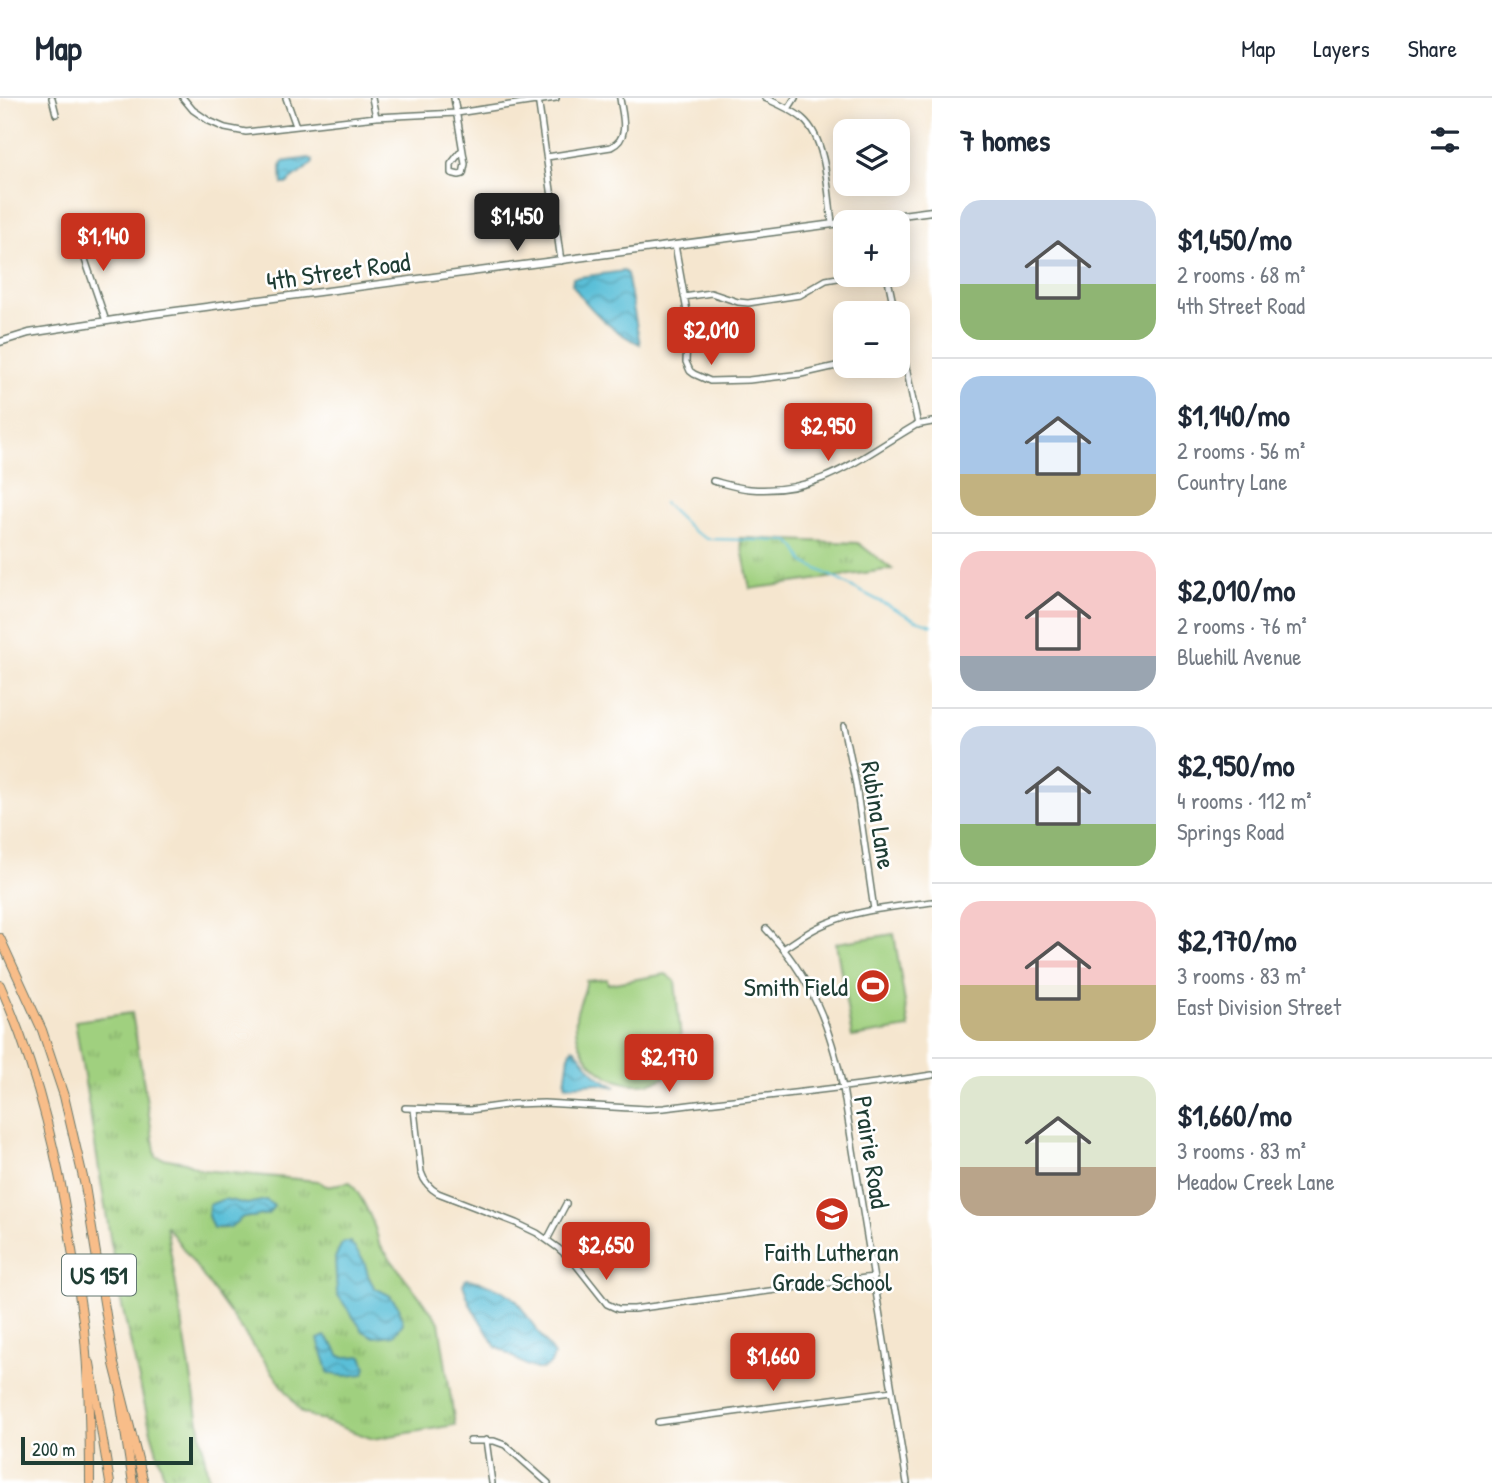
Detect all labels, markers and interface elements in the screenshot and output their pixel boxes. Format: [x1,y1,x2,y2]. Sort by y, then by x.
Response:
text: Map [35,26,82,70]
text: Map [1241,32,1275,64]
text: Layers [1313,32,1370,64]
text: Share [1408,32,1457,64]
map controls [833,119,910,378]
button: layers [833,119,910,196]
text: 7 homes [960,120,1050,160]
icon: filters [1426,121,1464,159]
pin: $1,450 [460,194,574,253]
text: $1,450 [490,200,544,231]
button: + [833,210,910,287]
pin: $1,140 [46,214,160,273]
text: $1,450/mo [1177,219,1292,259]
text: $1,140 [77,220,129,251]
icon: home [1016,228,1100,312]
street label: 4th Street Road [264,244,412,298]
text: 2 rooms · 68 m² [1177,259,1305,290]
text: 4th Street Road [1177,290,1305,321]
button: − [833,301,910,378]
pin: $2,010 [654,308,768,367]
text: $2,010 [683,314,739,345]
text: $1,140/mo [1177,395,1290,435]
pin: $2,950 [771,404,885,463]
icon: home [1016,404,1100,488]
text: $2,950 [800,410,856,441]
text: 2 rooms · 56 m² [1177,435,1305,466]
text: Country Lane [1177,466,1287,497]
text: $2,010/mo [1177,570,1295,610]
icon: home [1016,579,1100,663]
text: 2 rooms · 76 m² [1177,610,1307,641]
text: Bluehill Avenue [1177,641,1301,672]
text: $2,950/mo [1177,745,1295,785]
icon: home [1016,754,1100,838]
street label: Rubina Lane [853,759,905,871]
text: 4 rooms · 112 m² [1177,785,1312,816]
text: Springs Road [1177,816,1284,847]
text: $2,170/mo [1177,920,1297,960]
icon: home [1016,929,1100,1013]
text: 3 rooms · 83 m² [1177,960,1306,991]
sports icon: Smith Field [854,967,892,1005]
place label: Smith Field [744,969,848,1004]
text: East Division Street [1177,991,1341,1022]
pin: $2,170 [612,1034,726,1094]
text: $2,170 [640,1041,698,1072]
street label: Prairie Road [846,1093,898,1211]
text: $1,660/mo [1177,1095,1292,1135]
icon: home [1016,1104,1100,1188]
text: 3 rooms · 83 m² [1177,1135,1306,1166]
text: Meadow Creek Lane [1177,1166,1335,1197]
school or university icon: Faith Lutheran Grade School [813,1195,851,1233]
pin: $2,650 [549,1222,663,1282]
text: $2,650 [578,1229,634,1260]
place label: Faith Lutheran Grade School [764,1234,899,1299]
road number: US 151 [62,1254,136,1296]
pin: $1,660 [716,1334,830,1393]
text: $1,660 [746,1340,800,1371]
scale bar [21,1434,192,1466]
text: 200 m [32,1436,75,1462]

